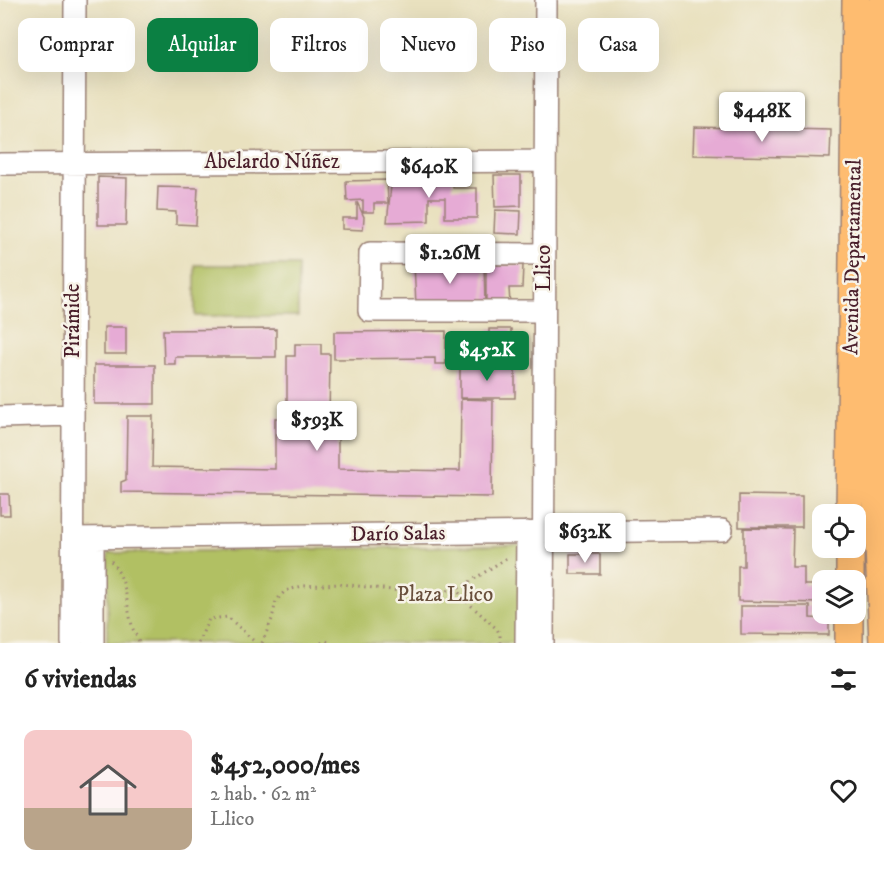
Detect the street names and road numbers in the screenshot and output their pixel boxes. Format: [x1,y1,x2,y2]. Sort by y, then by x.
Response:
street label: Abelardo Núñez [204,149,340,175]
street label: Avenida Departamental [838,158,868,355]
street label: Llico [531,245,557,291]
street label: Pirámide [60,283,86,358]
street label: Darío Salas [350,520,446,548]

